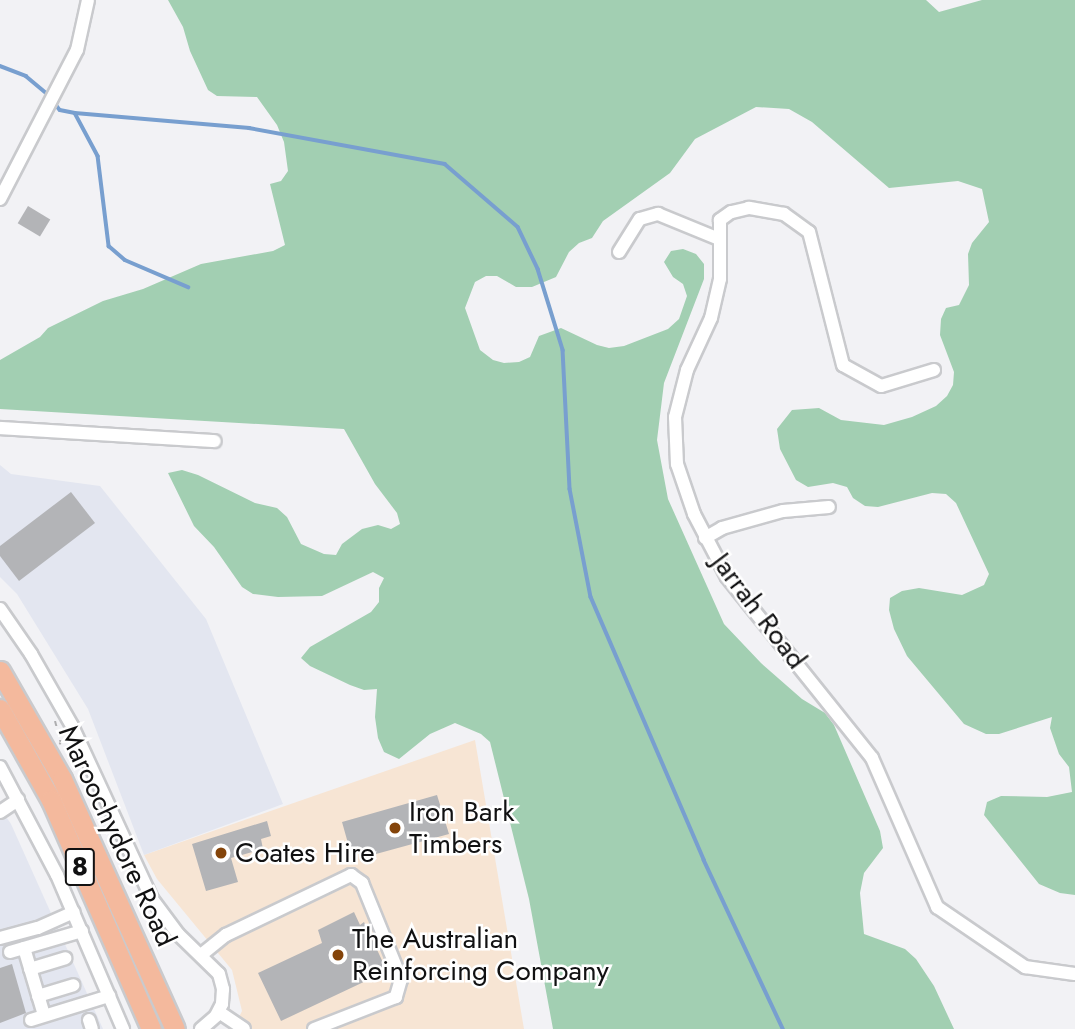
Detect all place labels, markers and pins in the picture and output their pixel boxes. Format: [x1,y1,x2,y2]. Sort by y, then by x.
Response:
place label: Iron Bark Timbers [409,795,514,861]
marker: Iron Bark Timbers [387,820,403,836]
place label: Coates Hire [235,836,375,870]
marker: Coates Hire [213,845,229,861]
place label: The Australian Reinforcing Company [352,922,609,988]
marker: The Australian Reinforcing Company [330,947,346,963]

